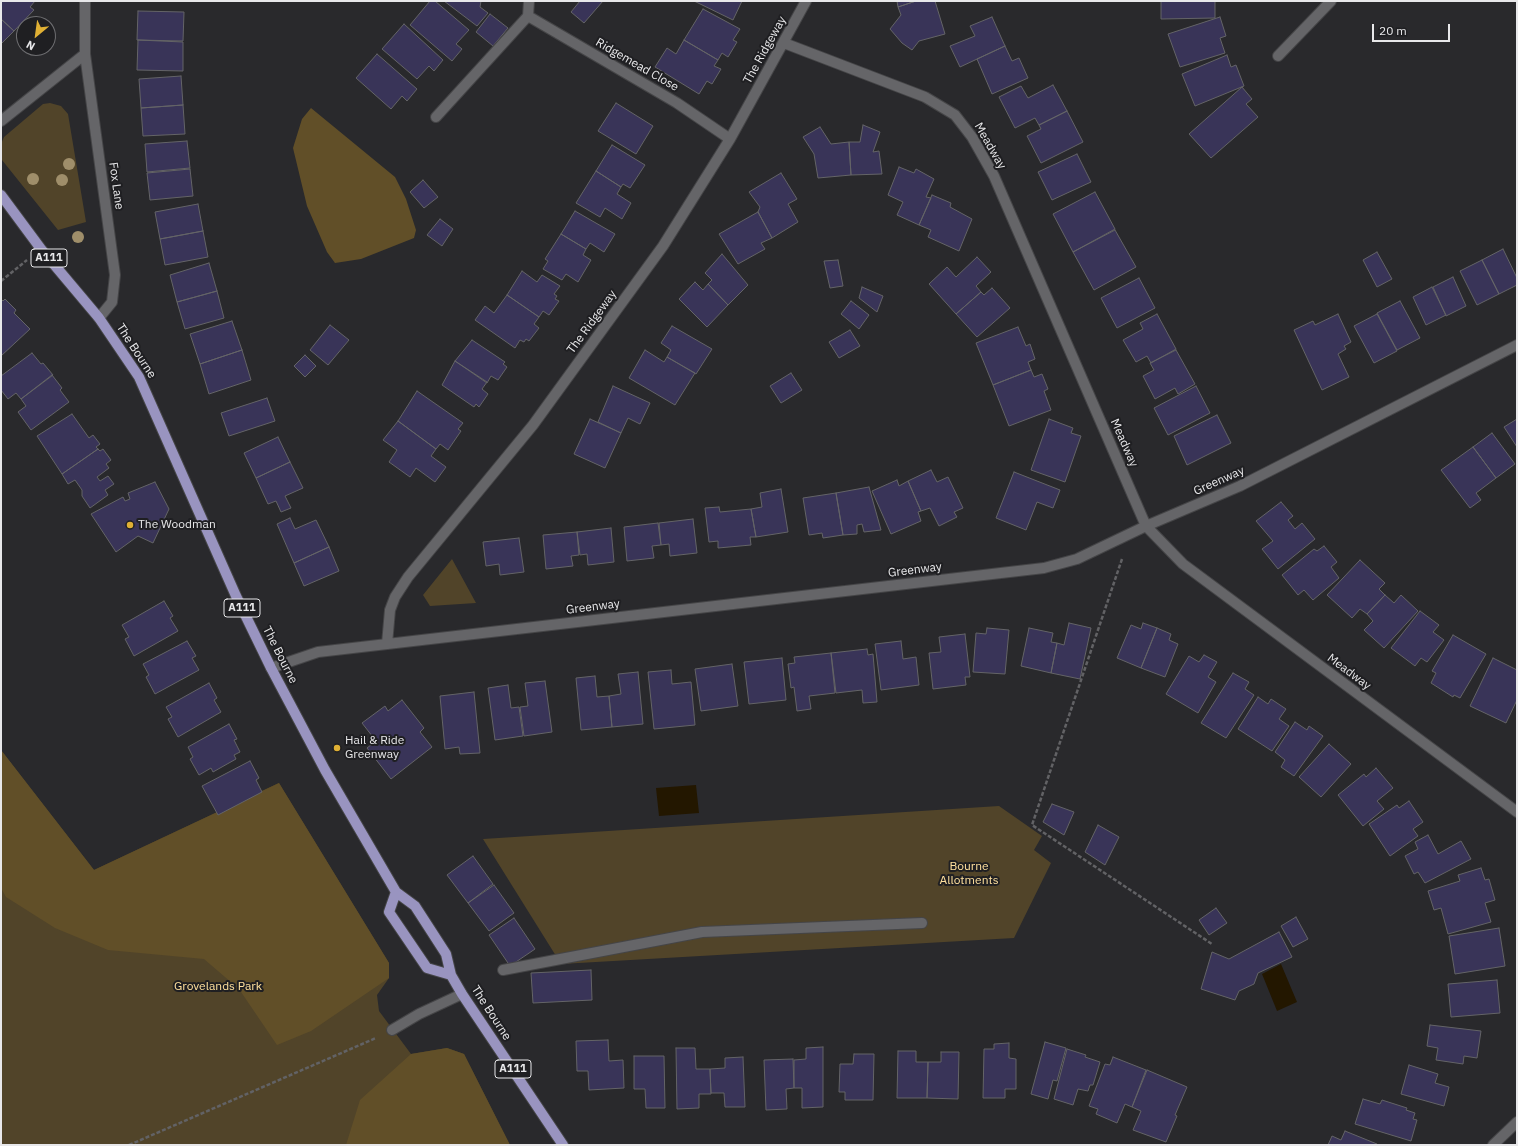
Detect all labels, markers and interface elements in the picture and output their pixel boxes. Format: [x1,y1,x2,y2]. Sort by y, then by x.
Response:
street label: The Ridgeway [741,14,789,86]
north arrow [16,16,56,56]
scale bar [1374,16,1452,42]
text: 20 m [1379,23,1407,38]
street label: Ridgemead Close [593,35,681,95]
text: N [24,38,38,54]
street label: Meadway [971,120,1009,172]
street label: Fox Lane [106,161,126,211]
road number: A111 [31,249,67,267]
street label: The Ridgeway [564,287,620,357]
street label: The Bourne [113,321,159,381]
street label: Meadway [1107,417,1141,469]
street label: Greenway [1191,463,1247,499]
place label: The Woodman [138,518,216,532]
marker: The Woodman [125,520,135,530]
street label: Greenway [887,560,943,580]
street label: Greenway [565,597,621,617]
road number: A111 [224,599,260,617]
street label: The Bourne [259,624,301,686]
street label: Meadway [1324,651,1374,693]
place label: Hail & Ride Greenway [345,734,404,762]
marker: Hail & Ride Greenway [332,743,342,753]
park label: Bourne Allotments [939,860,999,888]
park label: Grovelands Park [174,980,262,994]
street label: The Bourne [468,983,514,1043]
road number: A111 [495,1060,531,1078]

